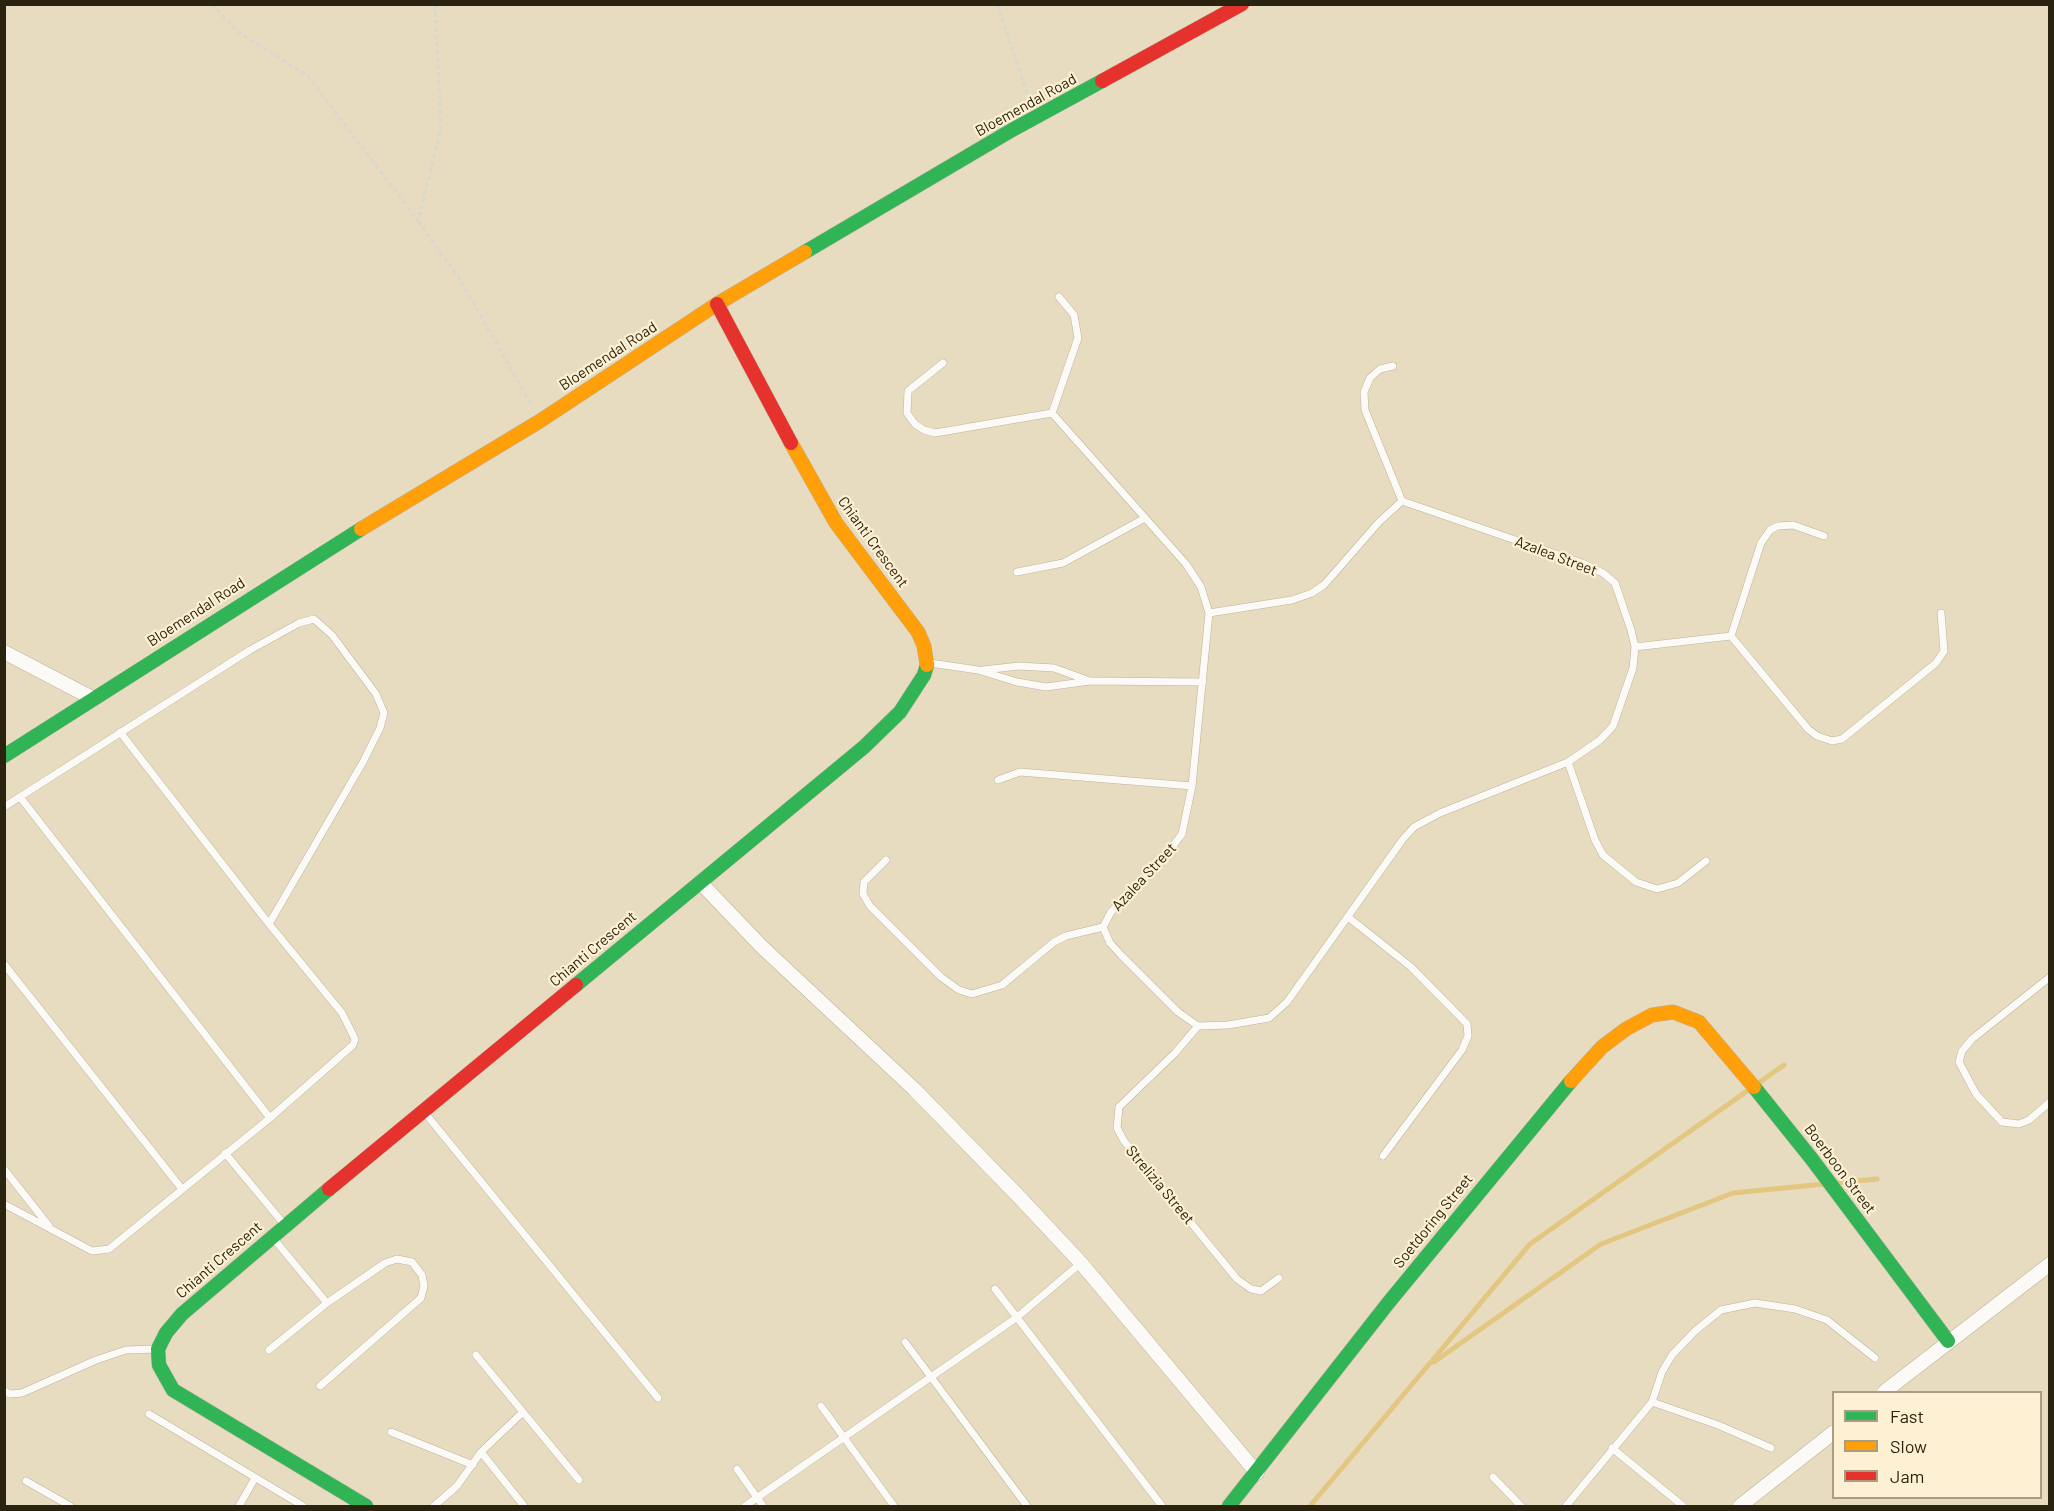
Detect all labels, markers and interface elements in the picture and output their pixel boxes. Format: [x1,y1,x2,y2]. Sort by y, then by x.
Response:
street label: Bloemendal Road [972,70,1080,140]
street label: Bloemendal Road [556,318,660,394]
street label: Chianti Crescent [834,493,912,591]
street label: Azalea Street [1512,532,1600,580]
street label: Bloemendal Road [144,574,248,650]
street label: Azalea Street [1108,839,1180,915]
street label: Chianti Crescent [546,907,640,991]
street label: Boerboon Street [1800,1121,1880,1217]
street label: Strelizia Street [1122,1142,1198,1228]
street label: Soetdoring Street [1390,1170,1476,1272]
street label: Chianti Crescent [172,1218,266,1302]
legend [1832,1391,2042,1499]
text: Fast [1890,1405,1924,1427]
text: Slow [1890,1435,1927,1457]
text: Jam [1890,1465,1924,1487]

